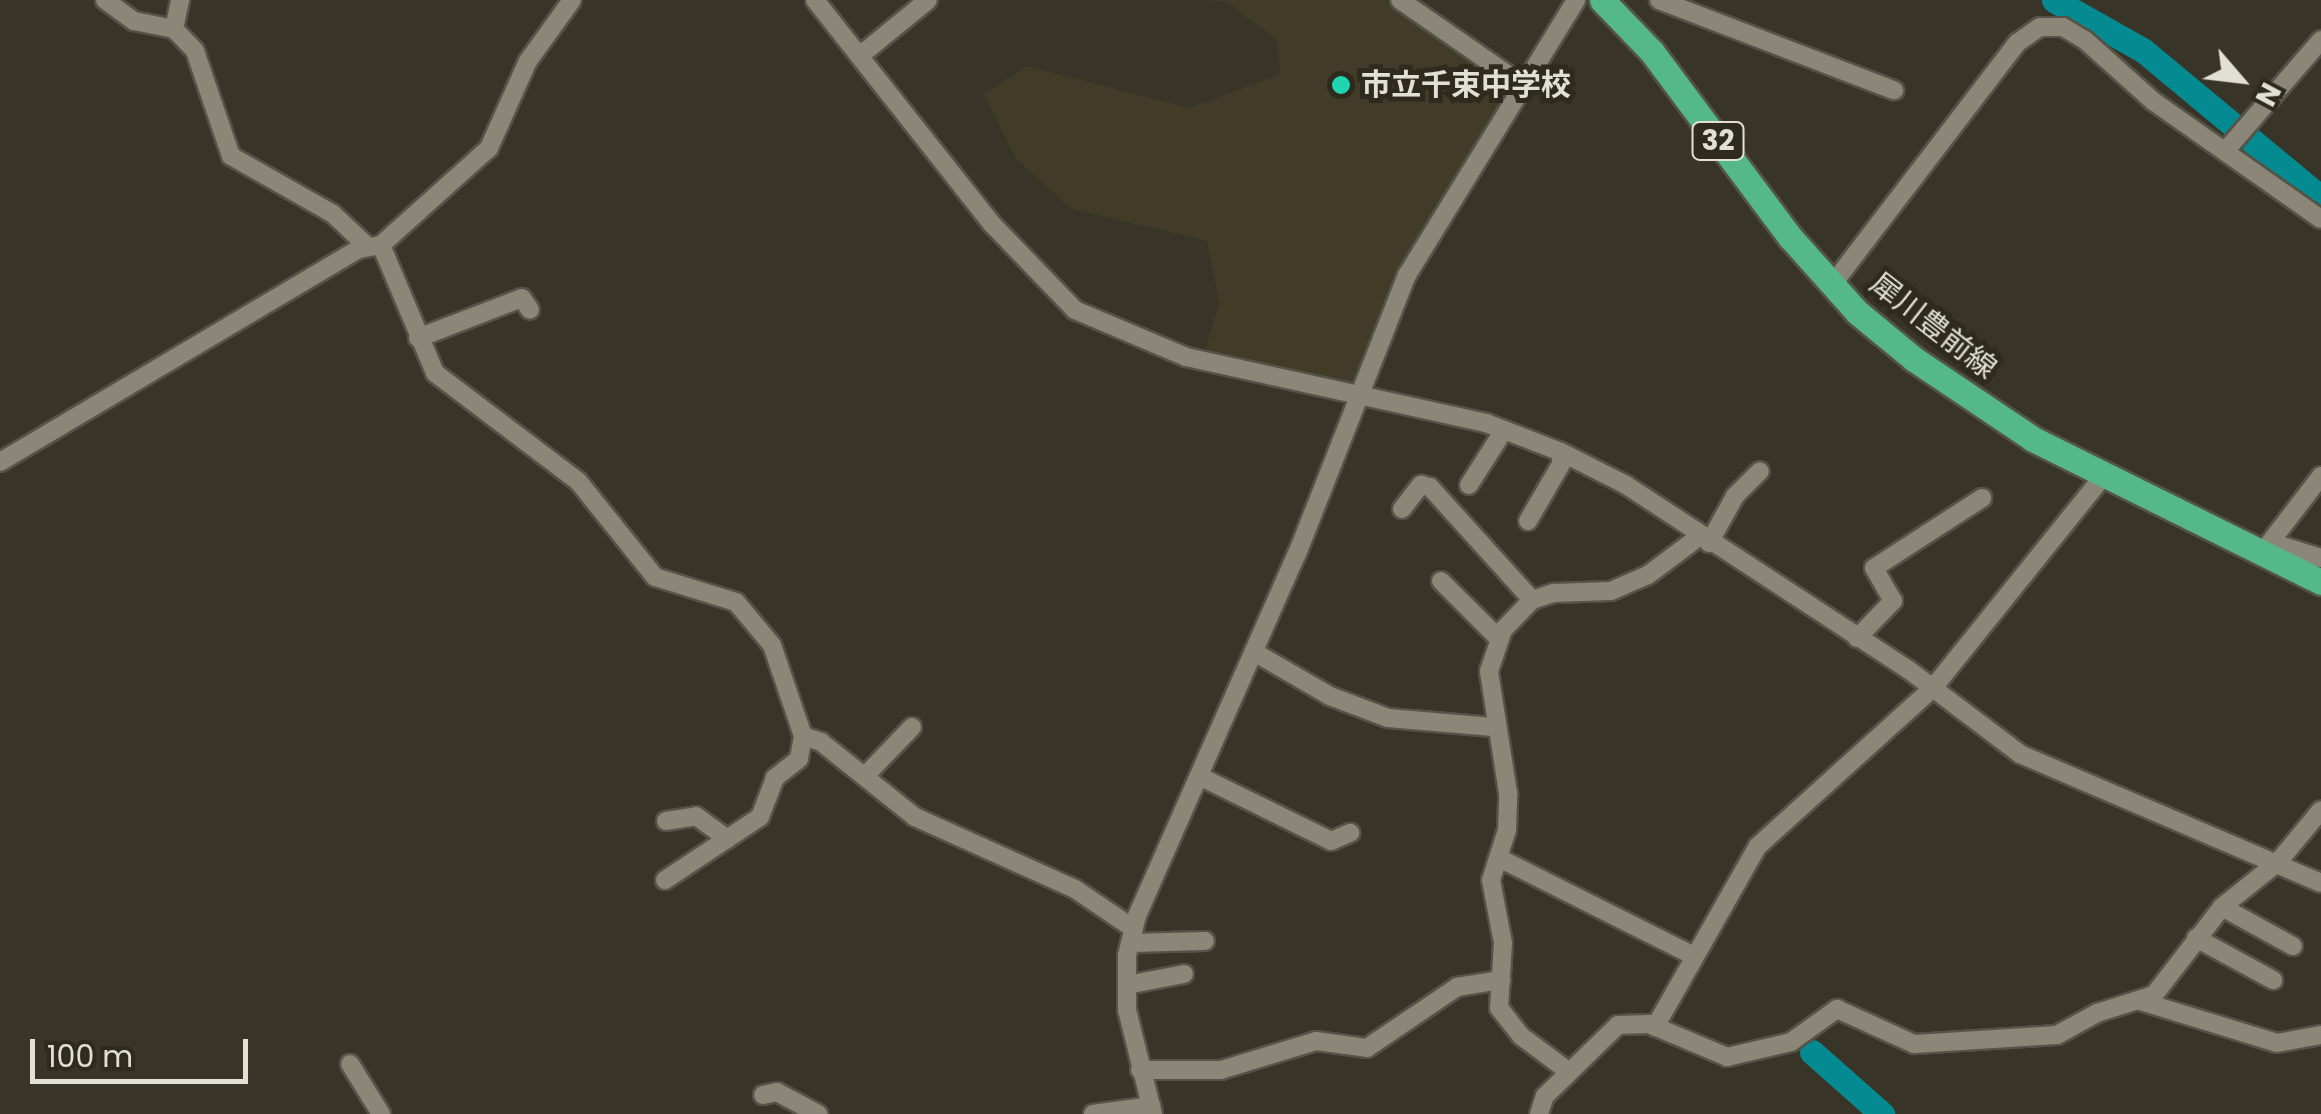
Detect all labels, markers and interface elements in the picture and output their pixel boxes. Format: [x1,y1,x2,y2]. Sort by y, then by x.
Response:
north arrow [2191,30,2291,130]
place label: 市立千束中学校 [1361,67,1571,103]
marker: 市立千束中学校 [1330,74,1352,96]
text: N [2246,76,2290,113]
road number: 32 [1690,118,1746,164]
street label: 犀川豊前線 [1863,266,2003,386]
scale bar [35,1019,252,1081]
text: 100 m [47,1035,133,1078]

